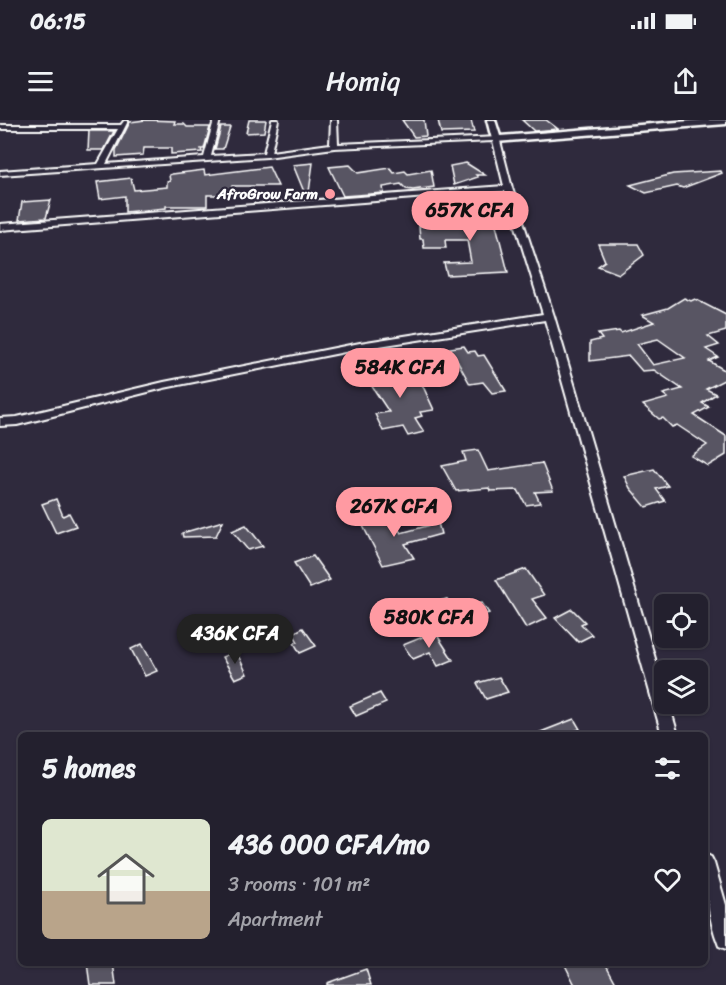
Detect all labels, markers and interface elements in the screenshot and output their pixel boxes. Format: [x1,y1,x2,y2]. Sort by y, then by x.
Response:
text: 06:15 [30,2,86,41]
text: Homiq [326,57,400,105]
icon: menu [24,65,57,98]
icon: share [669,65,702,98]
place label: AfroGrow Farm [216,181,318,207]
marker: AfroGrow Farm [323,187,337,201]
pin: 657K CFA [408,191,532,242]
text: 657K CFA [426,193,514,228]
pin: 584K CFA [338,348,462,399]
text: 584K CFA [355,350,445,385]
pin: 267K CFA [332,487,456,538]
text: 267K CFA [350,489,438,524]
map controls [654,594,708,714]
button: locate [654,594,708,648]
pin: 580K CFA [367,598,491,649]
text: 580K CFA [384,600,474,635]
pin: 436K CFA [173,614,297,665]
text: 436K CFA [191,616,279,651]
button: layers [654,660,708,714]
text: 5 homes [42,745,135,791]
icon: filters [651,752,684,785]
text: 436 000 CFA/mo [228,821,430,867]
icon: home [90,843,162,915]
icon: heart [651,863,684,896]
text: 3 rooms · 101 m² [228,867,370,902]
text: Apartment [228,902,322,937]

